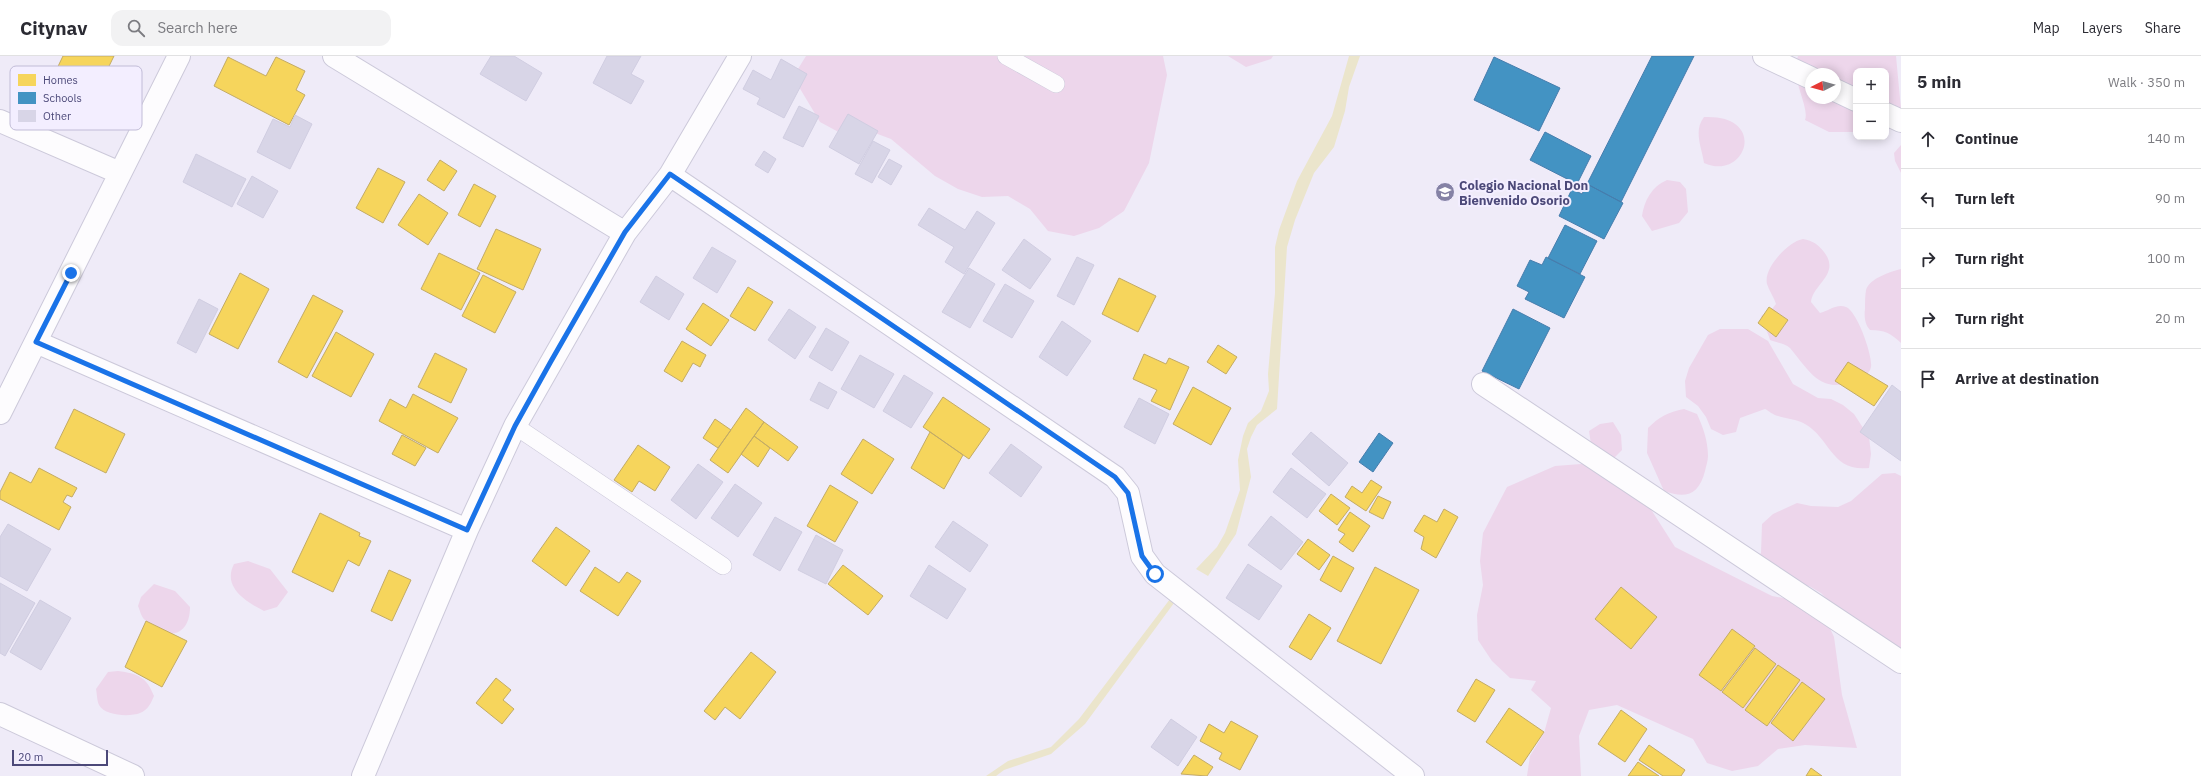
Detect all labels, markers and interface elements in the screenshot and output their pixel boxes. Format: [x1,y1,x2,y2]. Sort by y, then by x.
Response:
search box [111,10,391,46]
text: Citynav [20,16,87,40]
icon: search [125,17,147,39]
text: Search here [157,18,238,37]
text: Map [2033,19,2060,37]
text: Layers [2082,19,2123,37]
text: Share [2145,19,2181,37]
legend [10,66,142,130]
north arrow [1805,68,1841,104]
map controls [1853,68,1889,140]
button: + [1853,68,1889,104]
text: 5 min [1917,71,1961,93]
text: Homes [43,73,78,87]
text: Walk · 350 m [2108,74,2185,91]
text: Schools [43,91,82,105]
button: − [1853,104,1889,140]
text: Other [43,109,71,123]
icon: ahead [1917,128,1939,150]
text: Continue [1955,129,2019,148]
text: 140 m [2147,130,2185,147]
place label: Colegio Nacional Don Bienvenido Osorio [1459,177,1588,209]
school or university icon: Colegio Nacional Don Bienvenido Osorio [1434,181,1456,203]
icon: left [1917,188,1939,210]
text: Turn left [1955,189,2015,208]
text: 90 m [2155,190,2185,207]
icon: right [1917,248,1939,270]
text: Turn right [1955,249,2024,268]
text: 100 m [2147,250,2185,267]
route end [62,264,80,282]
icon: right [1917,308,1939,330]
text: Turn right [1955,309,2024,328]
text: 20 m [2155,310,2185,327]
icon: arrive [1917,368,1939,390]
text: Arrive at destination [1955,369,2099,388]
route start [1146,565,1164,583]
scale bar [12,748,108,767]
text: 20 m [18,750,43,764]

